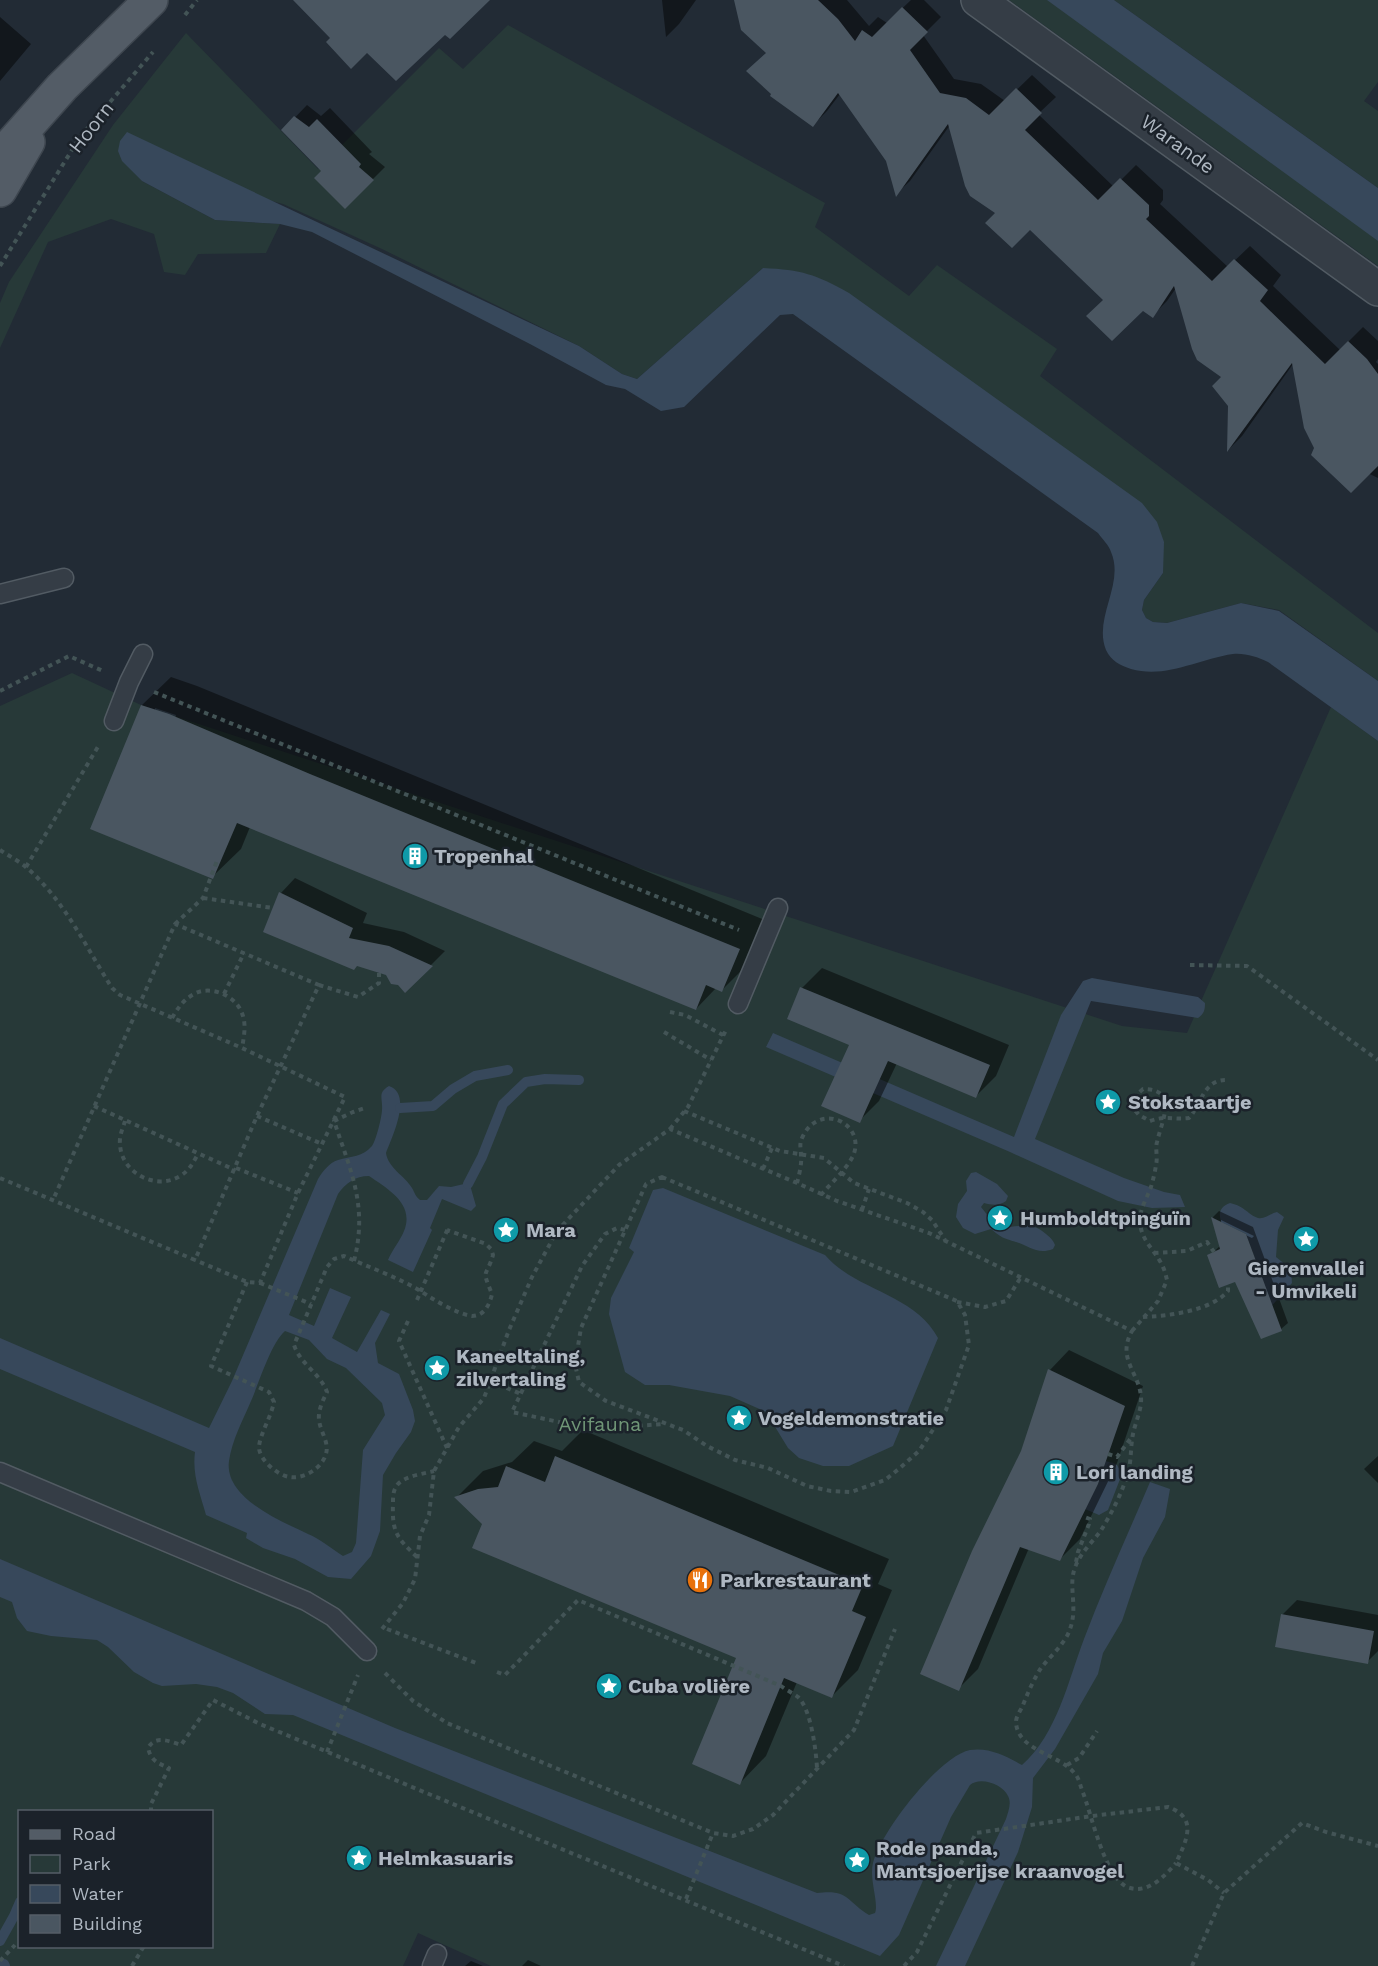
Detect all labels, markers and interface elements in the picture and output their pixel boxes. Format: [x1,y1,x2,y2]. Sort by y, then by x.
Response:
street label: Hoorn [63,96,119,158]
street label: Warande [1136,109,1220,179]
building icon: Tropenhal [400,841,430,871]
place label: Tropenhal [434,844,534,868]
place icon: Stokstaartje [1093,1087,1123,1117]
place label: Stokstaartje [1128,1090,1252,1114]
place icon: Humboldtpinguïn [985,1203,1015,1233]
place label: Humboldtpinguïn [1020,1206,1191,1230]
place icon: Mara [491,1215,521,1245]
place label: Mara [526,1218,576,1242]
place icon: Gierenvallei - Umvikeli [1291,1224,1321,1254]
place label: Gierenvallei - Umvikeli [1247,1256,1365,1303]
place label: Kaneeltaling, zilvertaling [456,1344,585,1391]
place icon: Kaneeltaling, zilvertaling [422,1353,452,1383]
place icon: Vogeldemonstratie [724,1403,754,1433]
place label: Vogeldemonstratie [758,1406,944,1430]
park label: Avifauna [559,1412,641,1436]
building icon: Lori landing [1041,1457,1071,1487]
place label: Lori landing [1076,1460,1193,1484]
restaurant icon: Parkrestaurant [685,1565,715,1595]
place label: Parkrestaurant [720,1568,871,1592]
place icon: Cuba volière [594,1671,624,1701]
place label: Cuba volière [628,1674,750,1698]
legend [18,1810,213,1948]
text: Road [72,1823,116,1844]
place label: Rode panda, Mantsjoerijse kraanvogel [876,1836,1124,1883]
place icon: Helmkasuaris [344,1843,374,1873]
place icon: Rode panda, Mantsjoerijse kraanvogel [842,1845,872,1875]
place label: Helmkasuaris [378,1846,514,1870]
text: Park [72,1853,111,1874]
text: Water [72,1883,124,1904]
text: Building [72,1913,142,1934]

